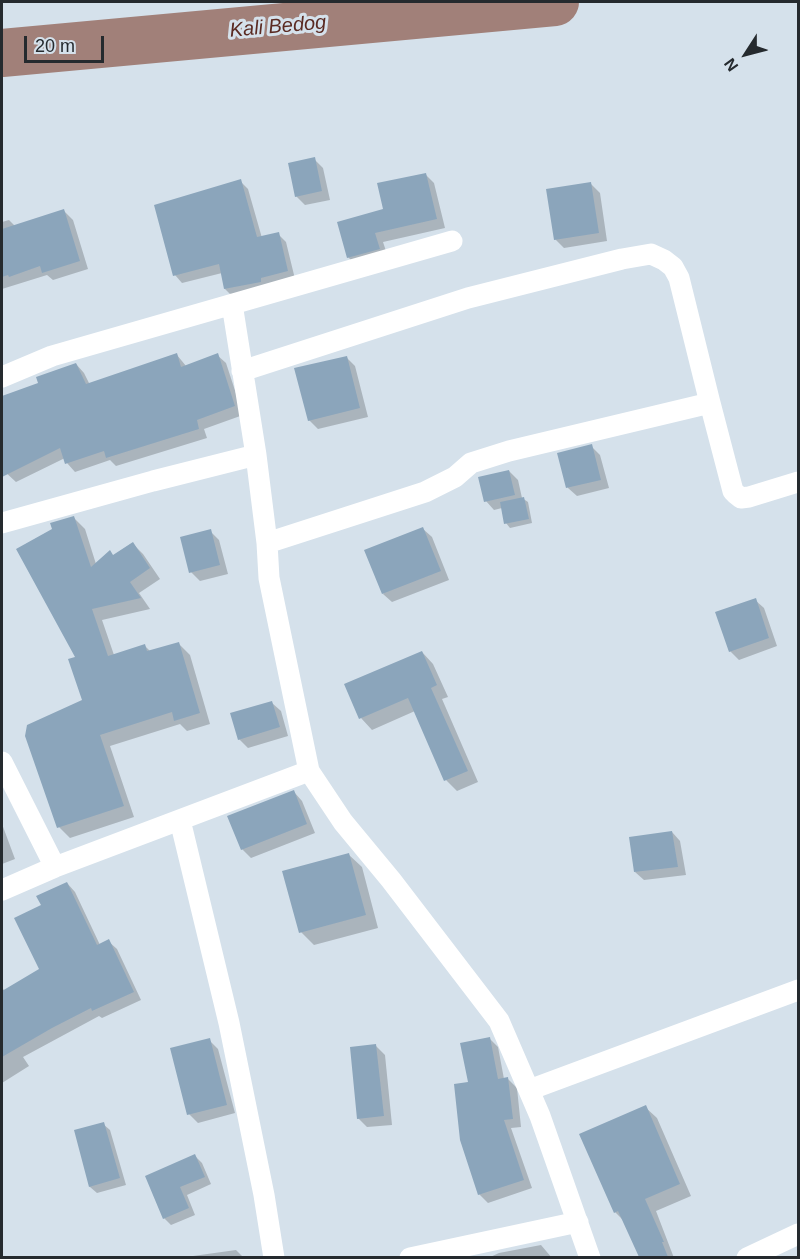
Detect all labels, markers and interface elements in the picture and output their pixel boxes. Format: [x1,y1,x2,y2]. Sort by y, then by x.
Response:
water label: Kali Bedog [229,11,327,43]
scale bar [27,24,106,62]
north arrow [716,24,776,84]
text: 20 m [35,36,75,56]
text: N [721,55,741,75]

